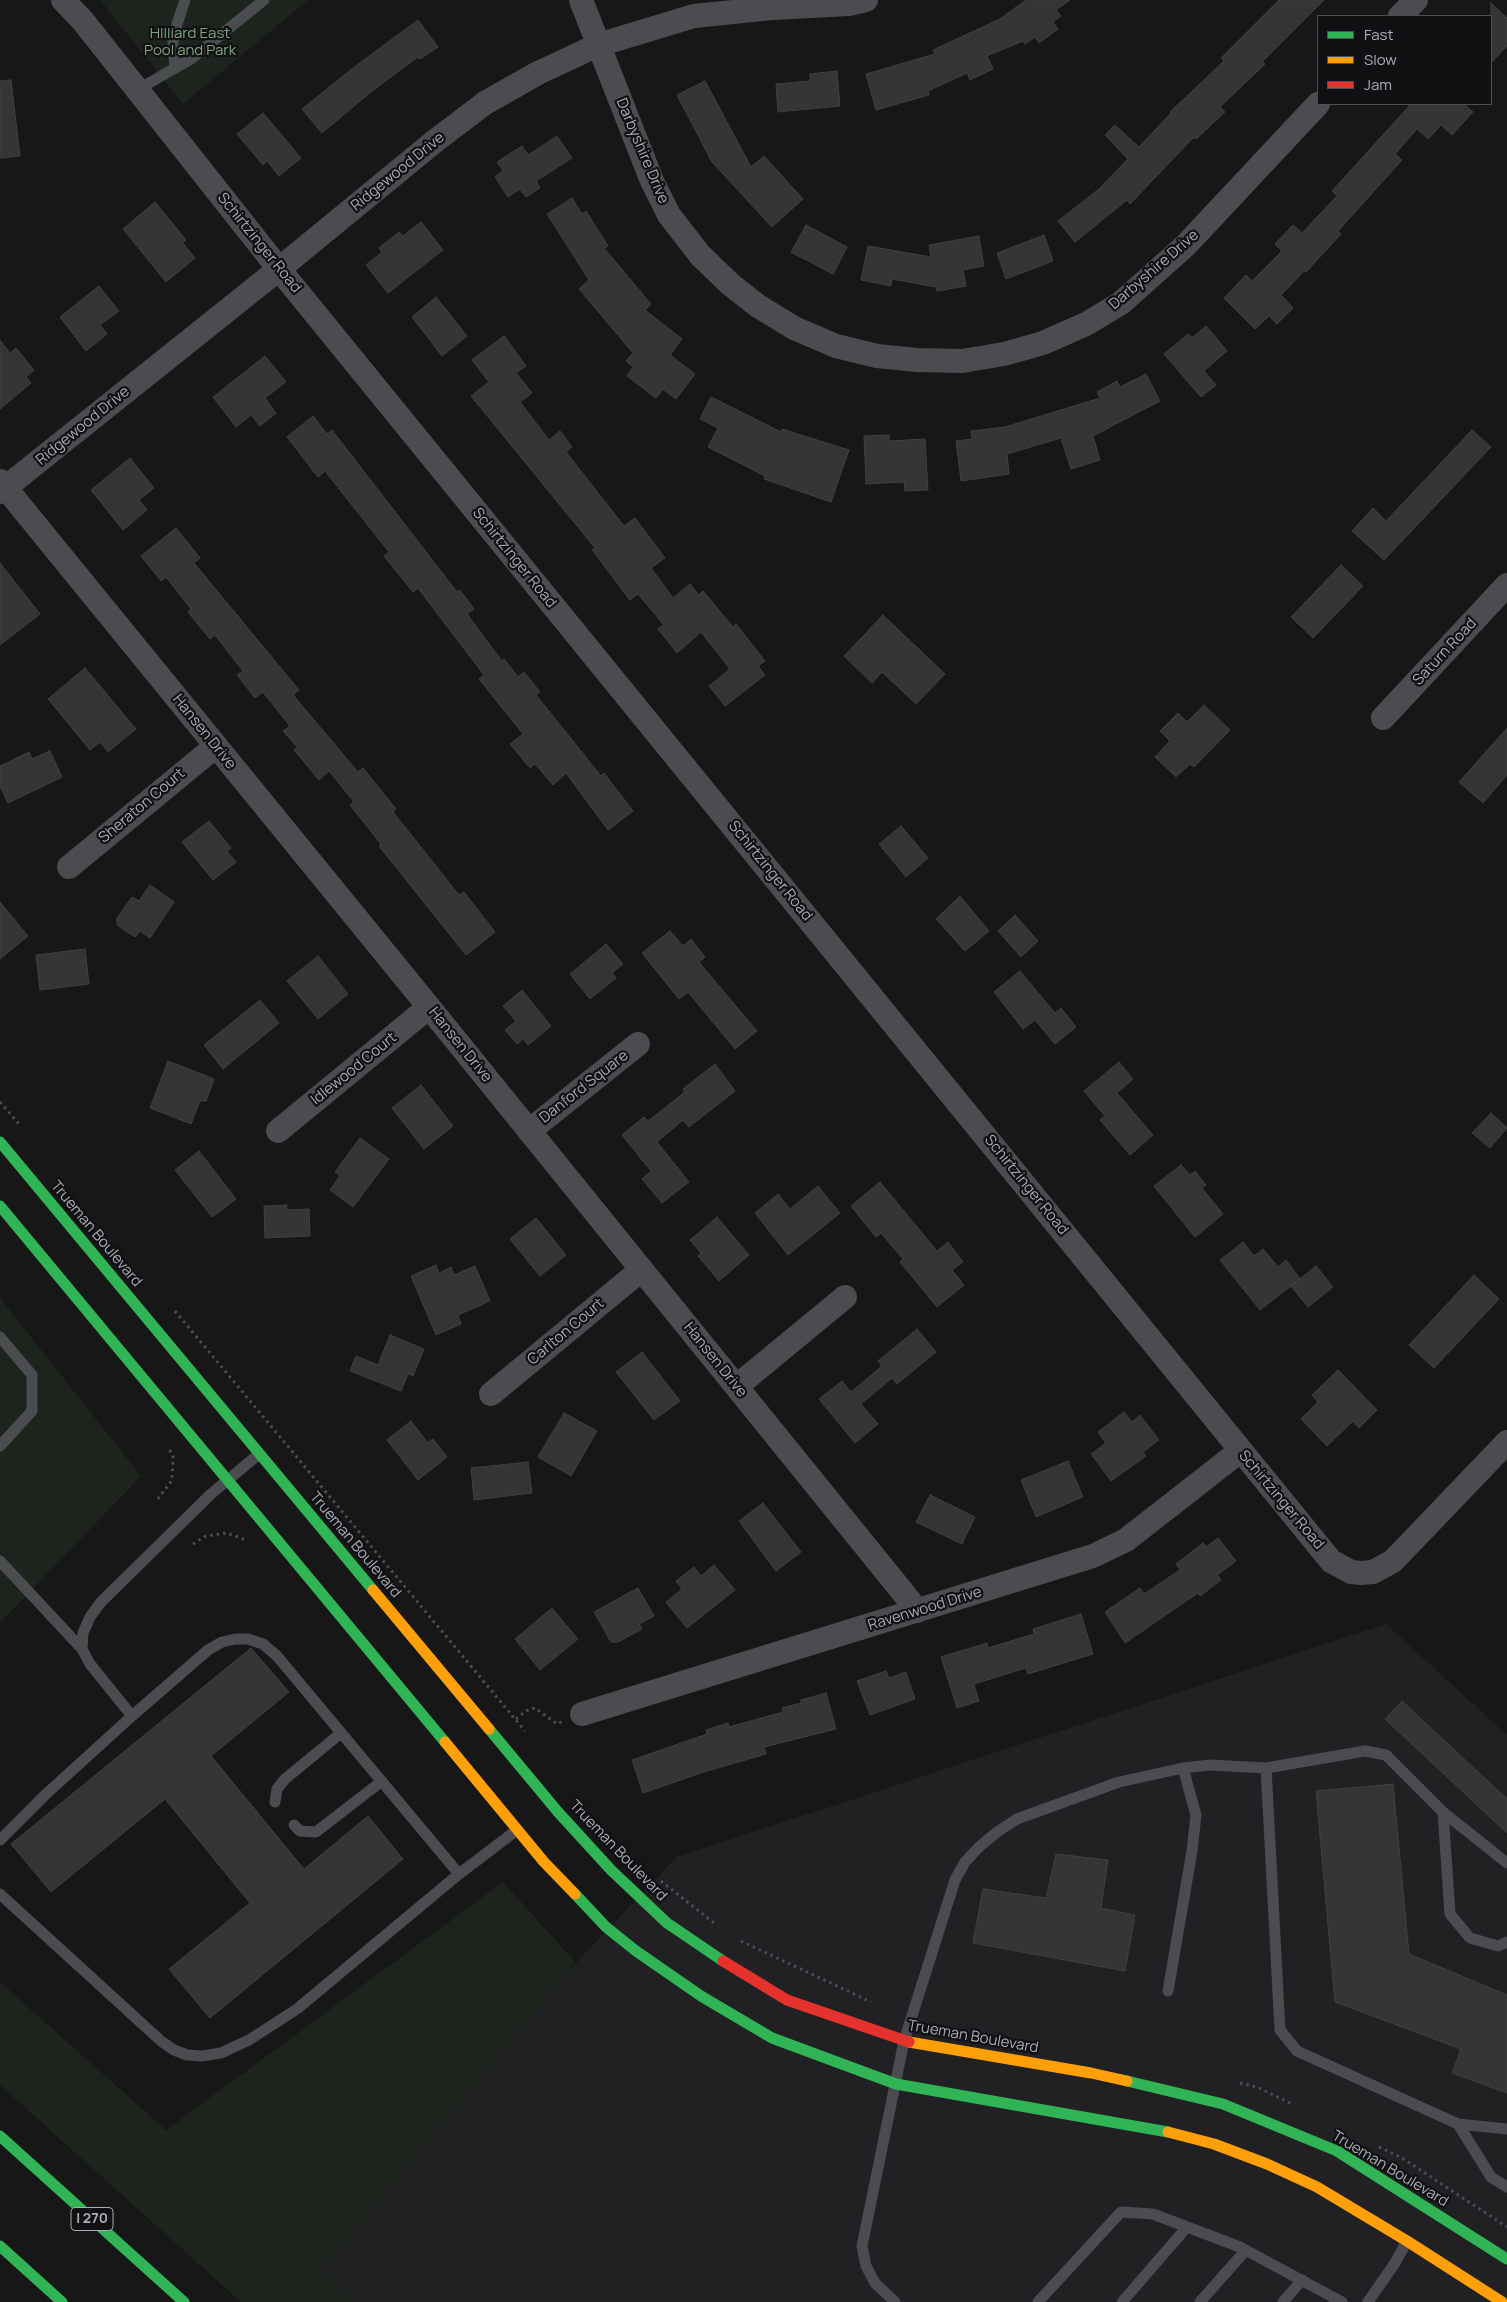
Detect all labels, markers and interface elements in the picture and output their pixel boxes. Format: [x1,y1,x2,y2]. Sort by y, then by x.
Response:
legend [1317,15,1492,105]
text: Fast [1364,24,1393,45]
park label: HIlliard East Pool and Park [144,25,236,60]
text: Slow [1364,49,1397,70]
text: Jam [1364,74,1392,95]
street label: Darbyshire Drive [612,96,672,206]
street label: Ridgewood Drive [348,129,448,215]
street label: Schirtzinger Road [213,189,305,297]
street label: Darbyshire Drive [1106,226,1202,314]
street label: Ridgewood Drive [33,383,133,469]
street label: Schirtzinger Road [468,504,560,612]
street label: Saturn Road [1409,615,1481,689]
street label: Hansen Drive [168,691,240,773]
street label: Sheraton Court [95,765,189,847]
street label: Schirtzinger Road [724,817,816,925]
street label: Hansen Drive [424,1004,496,1086]
street label: Idlewood Court [307,1029,401,1109]
street label: Danford Square [536,1047,632,1127]
street label: Schirtzinger Road [980,1131,1072,1239]
street label: Trueman Boulevard [46,1177,146,1291]
street label: Carlton Court [524,1295,608,1369]
street label: Hansen Drive [679,1319,751,1401]
street label: Schirtzinger Road [1234,1447,1328,1553]
street label: Trueman Boulevard [305,1488,405,1602]
street label: Ravenwood Drive [866,1583,984,1635]
street label: Trueman Boulevard [565,1797,671,1905]
street label: Trueman Boulevard [906,2017,1040,2057]
street label: Trueman Boulevard [1329,2127,1451,2211]
road number: I 270 [71,2208,113,2230]

